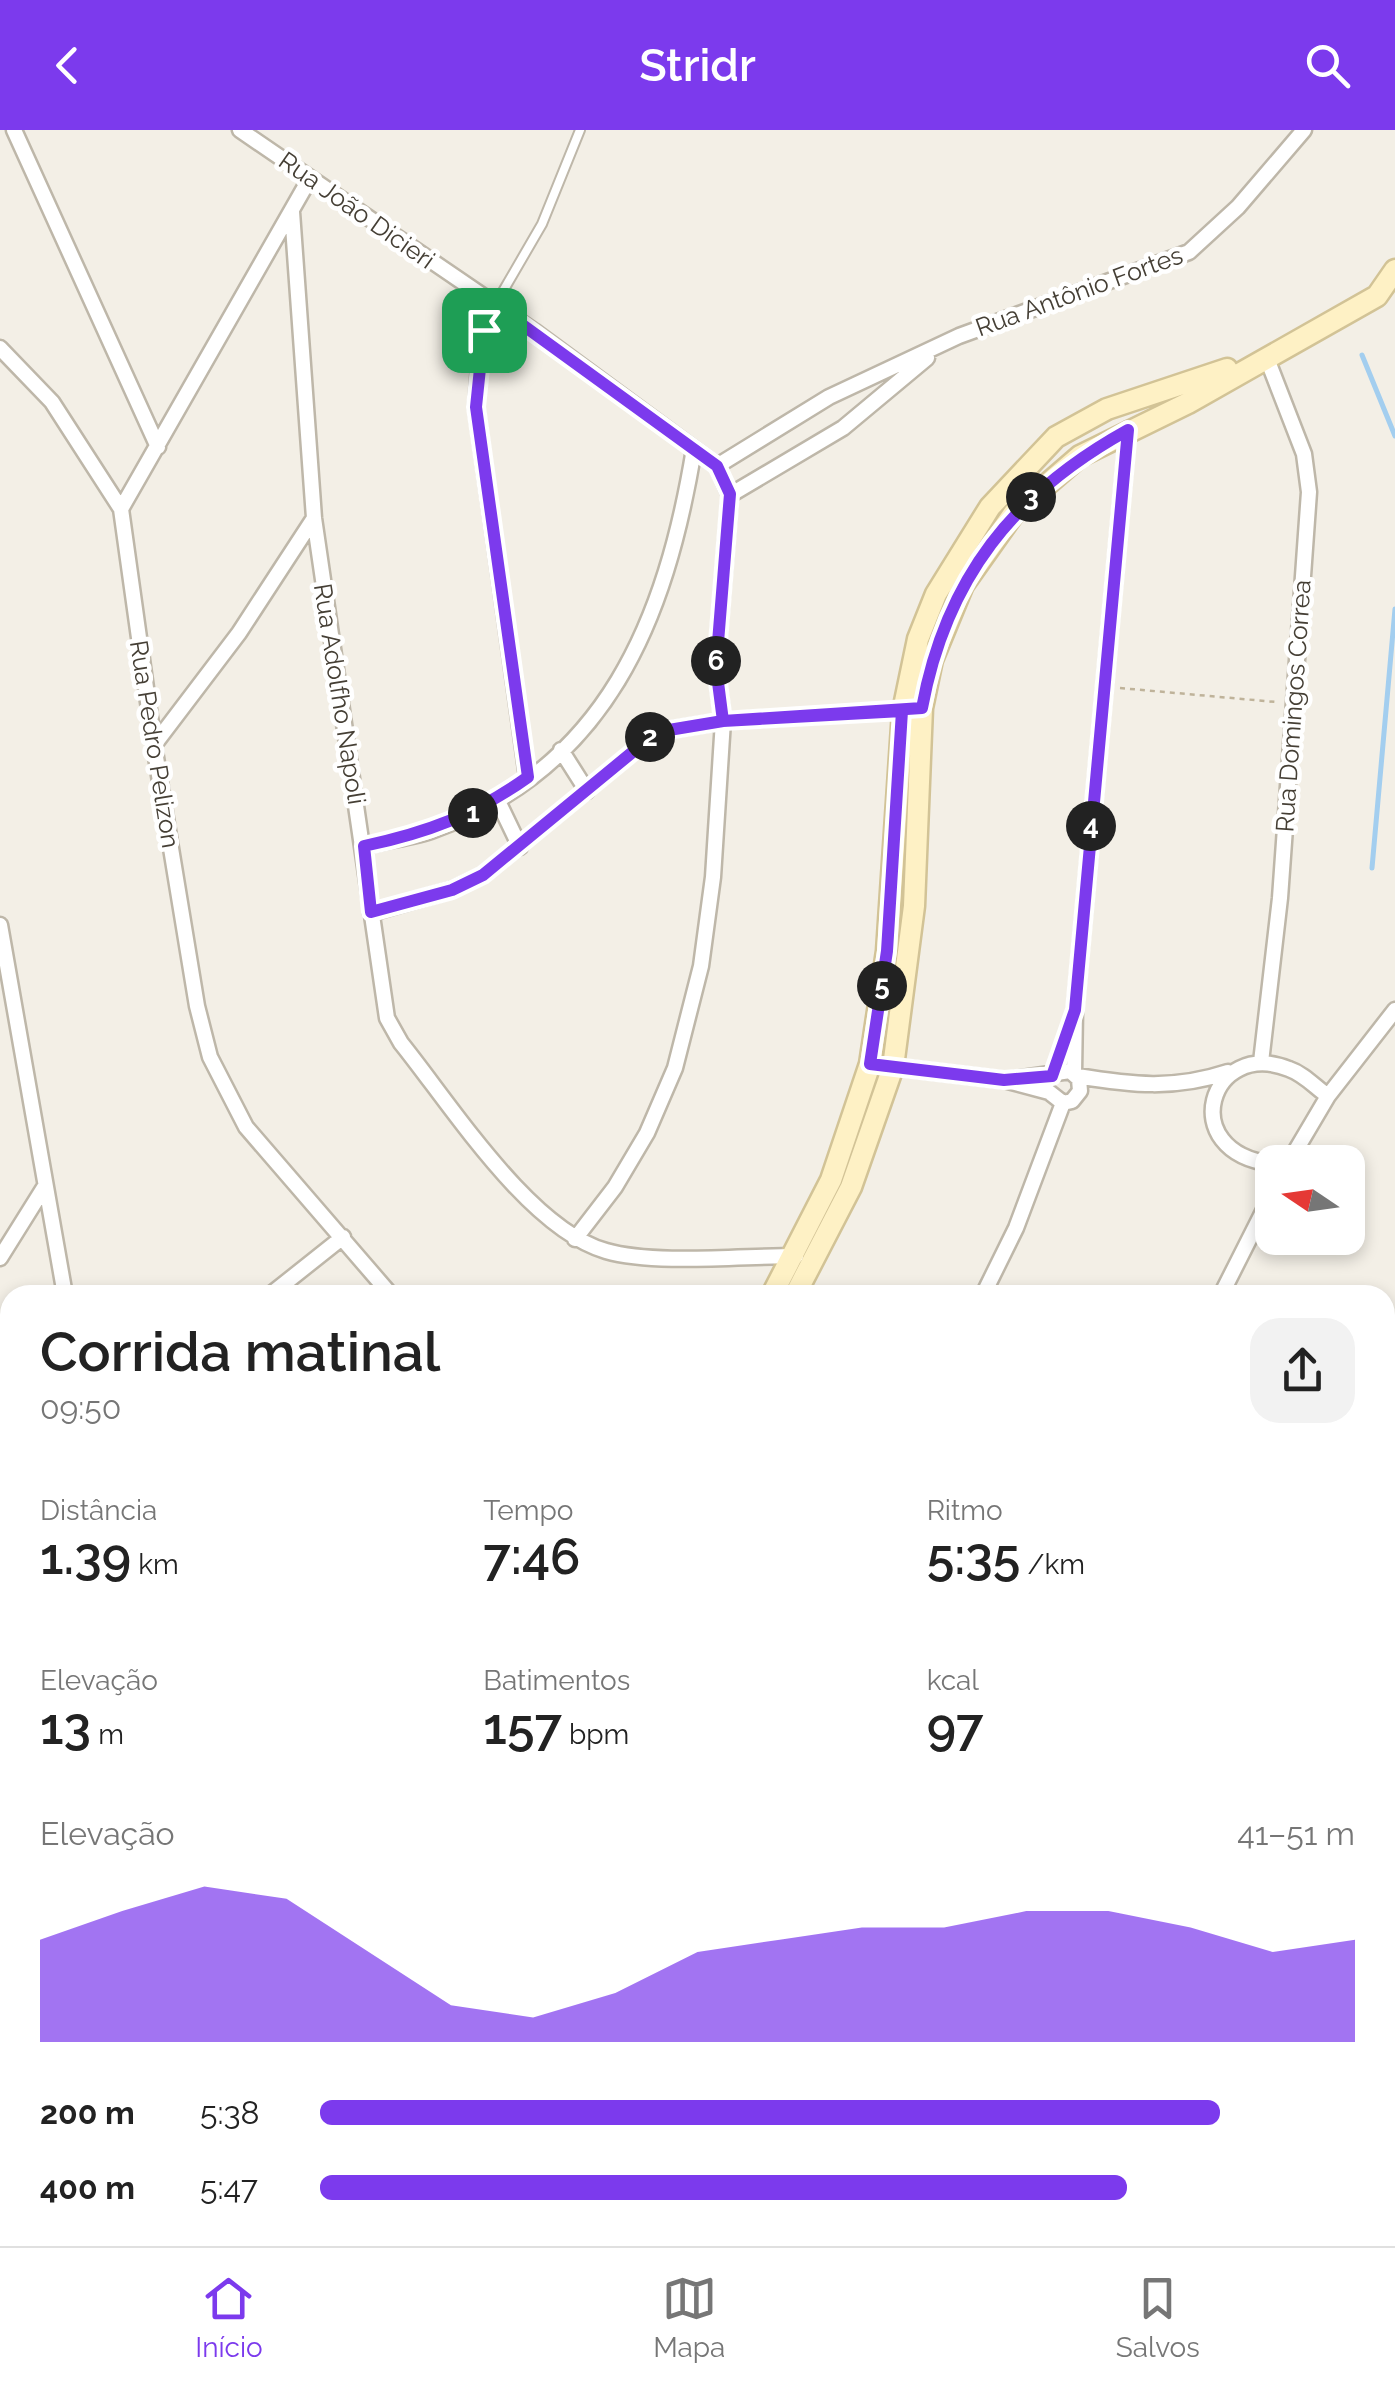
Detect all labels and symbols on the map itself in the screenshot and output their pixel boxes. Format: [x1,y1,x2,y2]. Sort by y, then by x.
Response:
street label: Rua João Dicieri [273,145,441,275]
street label: Rua Antônio Fortes [971,240,1187,342]
pin [442,288,527,373]
pin: 3 [1006,472,1056,522]
street label: Rua Domingos Correa [1269,579,1317,833]
street label: Rua Adolfho Napoli [308,581,372,807]
pin: 6 [691,636,741,686]
street label: Rua Pedro Pelizon [124,638,186,850]
pin: 2 [625,712,675,762]
pin: 1 [448,788,498,838]
pin: 4 [1066,801,1116,851]
pin: 5 [857,961,907,1011]
north arrow [1255,1145,1365,1255]

